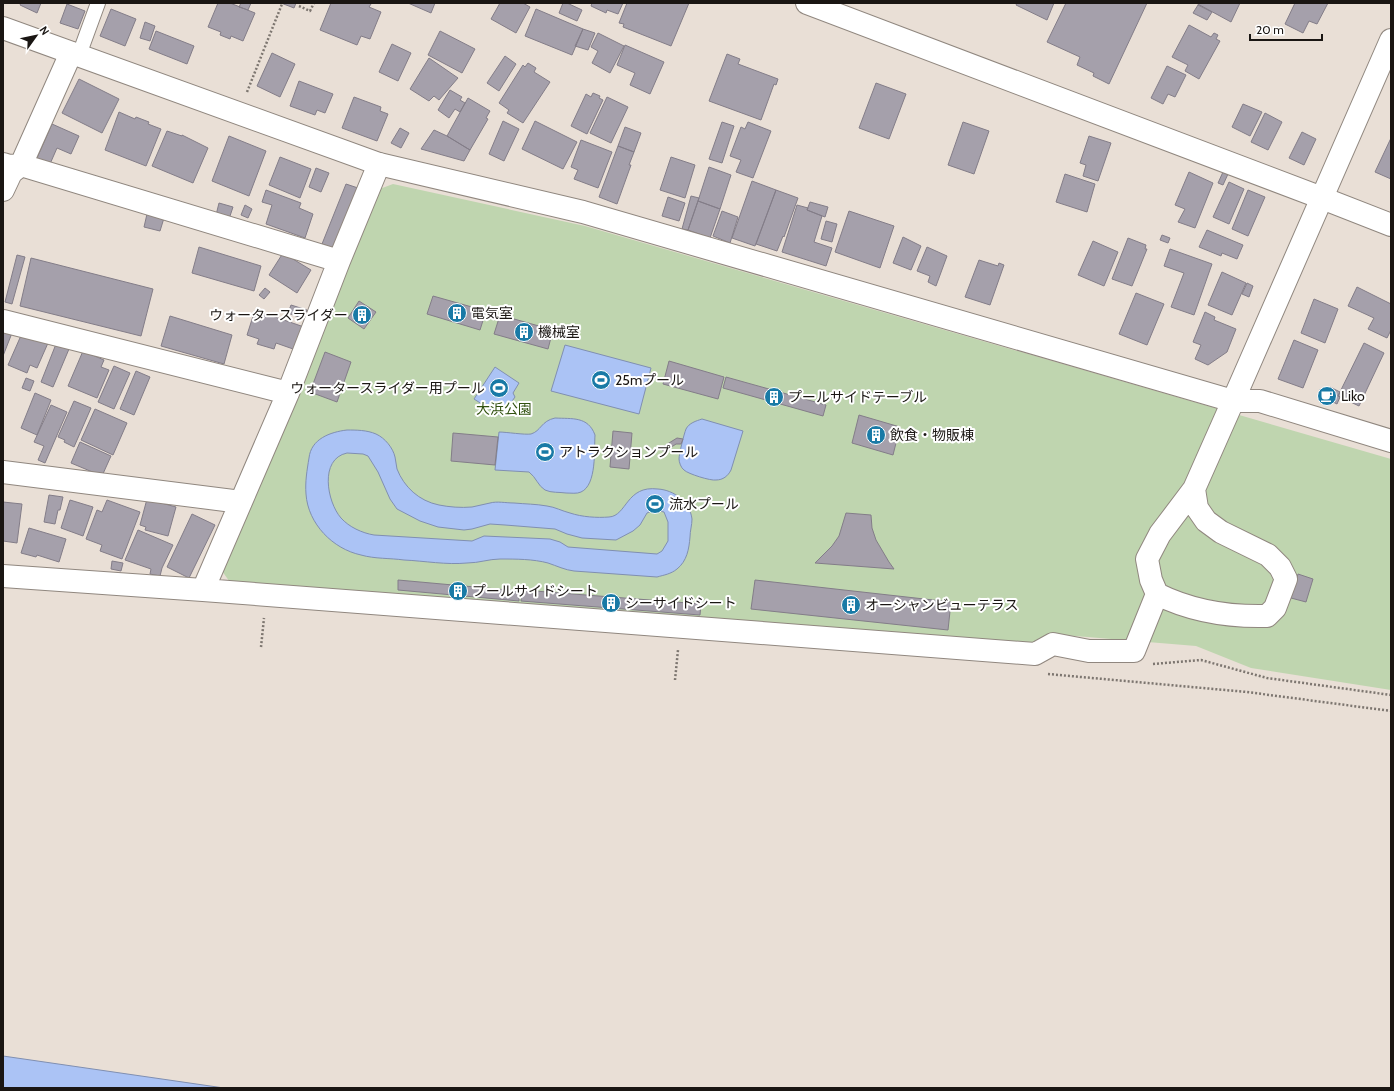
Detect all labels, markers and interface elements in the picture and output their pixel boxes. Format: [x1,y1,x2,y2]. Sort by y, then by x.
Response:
north arrow [16,16,56,56]
scale bar [1250,16,1322,42]
text: 20 m [1256,22,1284,37]
text: N [36,23,52,38]
building icon: 電気室 [446,302,468,324]
building icon: ウォータースライダー [351,304,373,326]
place label: 電気室 [471,304,513,322]
place label: ウォータースライダー [209,306,348,324]
building icon: 機械室 [513,321,535,343]
place label: 機械室 [538,323,580,341]
sports icon: 25mプール [590,369,612,391]
place label: 25mプール [615,371,684,389]
sports icon: ウォータースライダー用プール [488,377,510,399]
place label: ウォータースライダー用プール [290,379,485,397]
cafe icon: Liko [1316,385,1338,407]
building icon: プールサイドテーブル [763,386,785,408]
place label: Liko [1341,387,1365,405]
place label: プールサイドテーブル [788,388,927,406]
park label: 大浜公園 [476,400,532,418]
building icon: 飲食・物販棟 [865,424,887,446]
place label: 飲食・物販棟 [890,426,974,444]
sports icon: アトラクションプール [534,441,556,463]
place label: アトラクションプール [559,443,699,461]
sports icon: 流水プール [644,493,666,515]
place label: 流水プール [669,495,739,513]
building icon: プールサイドシート [447,580,469,602]
place label: プールサイドシート [472,582,598,600]
building icon: シーサイドシート [600,592,622,614]
place label: シーサイドシート [625,594,737,612]
building icon: オーシャンビューテラス [840,594,862,616]
place label: オーシャンビューテラス [865,596,1018,614]

